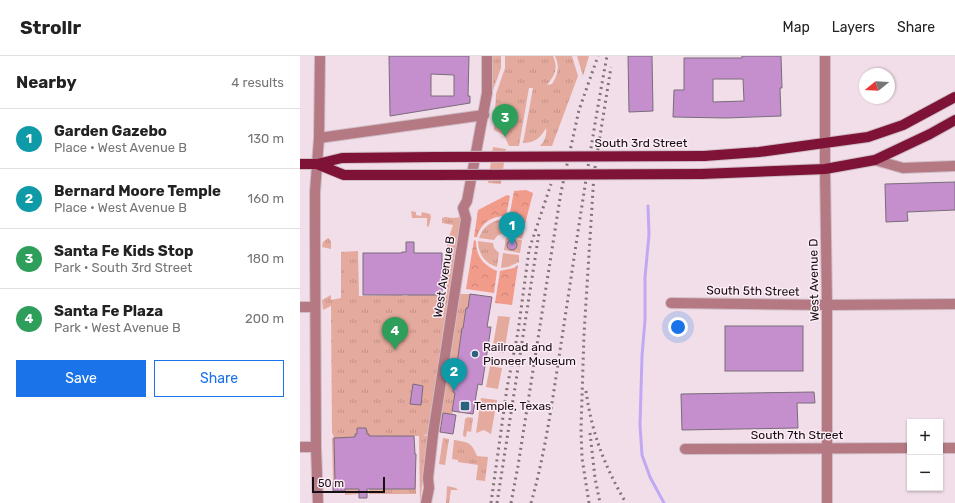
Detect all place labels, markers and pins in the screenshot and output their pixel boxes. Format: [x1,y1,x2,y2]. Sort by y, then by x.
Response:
pin: 3 [492,104,518,137]
pin: 1 [499,212,525,245]
pin: 4 [382,317,408,350]
place label: Railroad and Pioneer Museum [483,340,576,368]
marker: Railroad and Pioneer Museum [470,349,480,359]
pin: 2 [441,358,467,391]
place label: Temple, Texas [474,399,551,413]
marker: Temple, Texas [459,400,471,412]

